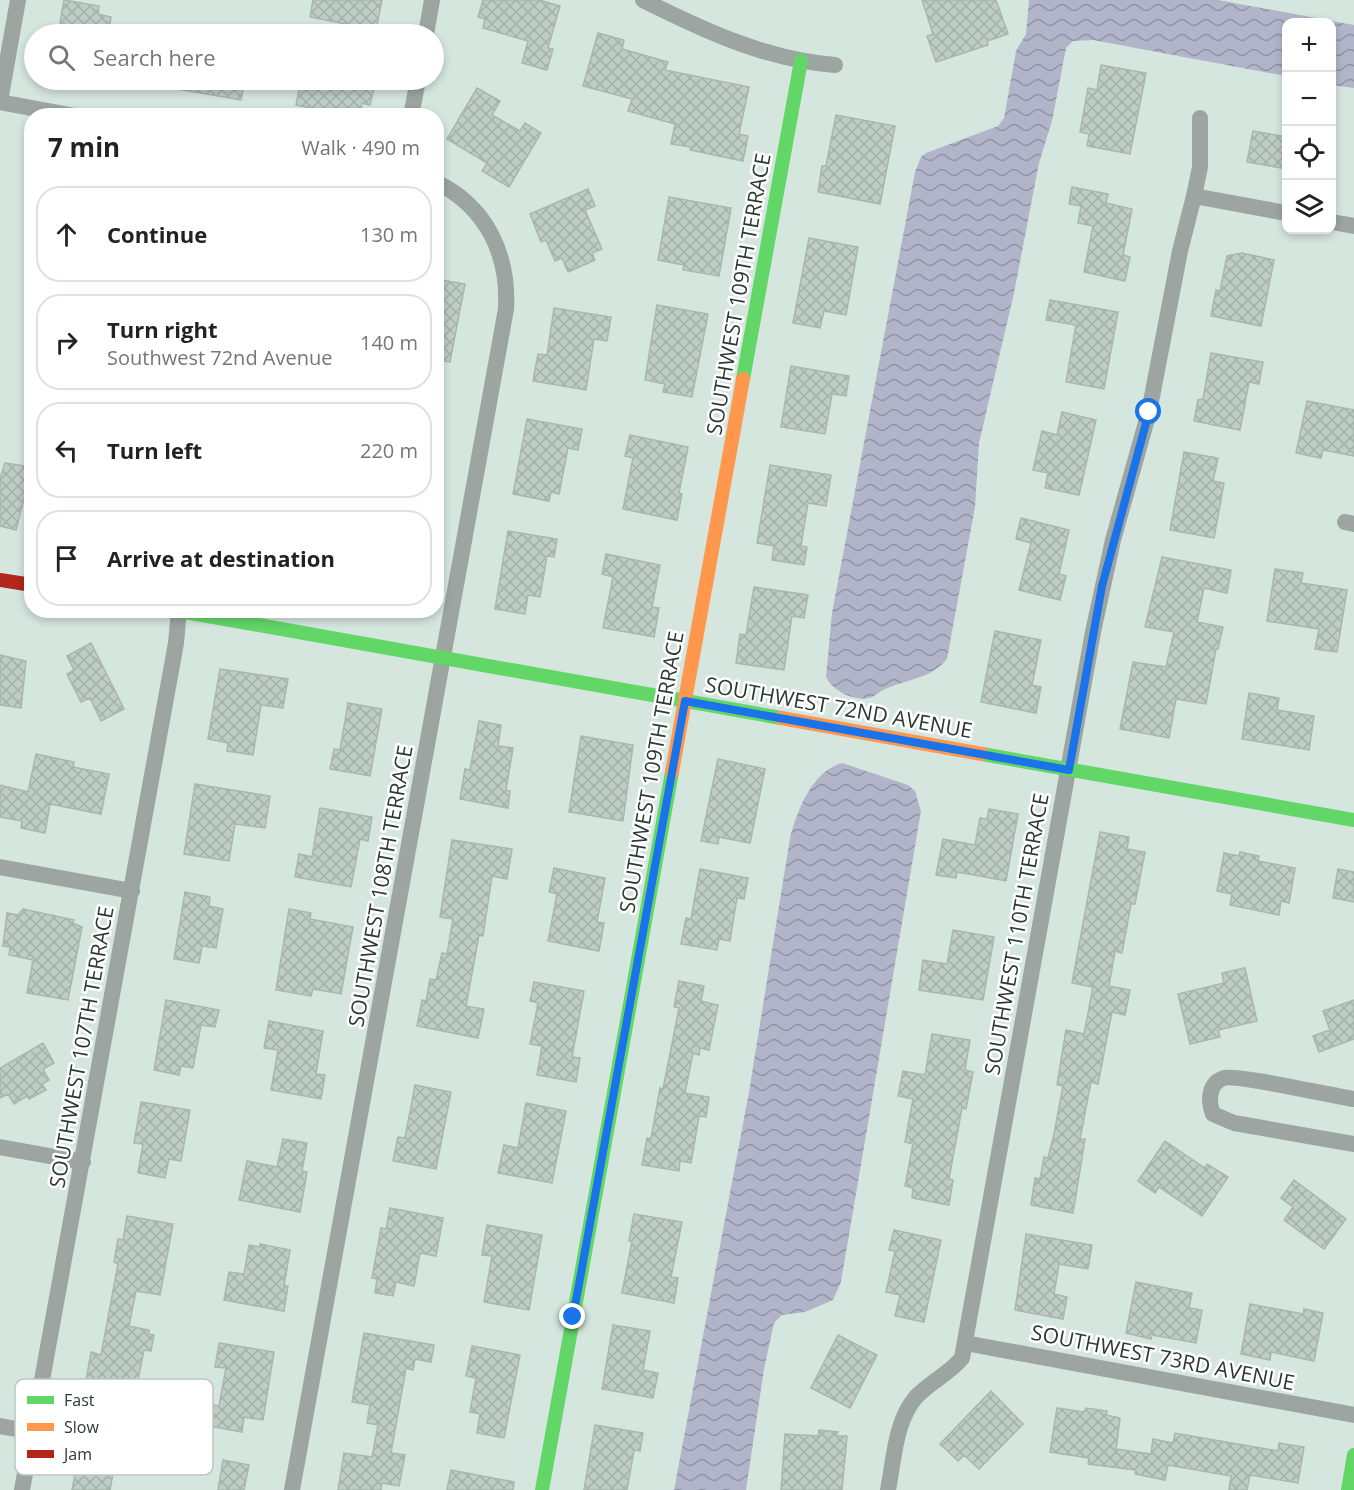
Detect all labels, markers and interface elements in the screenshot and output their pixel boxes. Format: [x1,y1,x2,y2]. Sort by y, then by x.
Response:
map controls [1282,18,1336,234]
button: + [1282,18,1336,72]
search box [24,24,444,90]
icon: search [45,41,78,74]
text: Search here [93,42,216,72]
button: − [1282,72,1336,126]
button: locate [1282,126,1336,180]
text: 7 min [48,129,120,165]
text: Walk · 490 m [301,134,420,161]
street label: SOUTHWEST 109TH TERRACE [699,151,777,437]
button: layers [1282,180,1336,234]
icon: ahead [50,218,83,251]
text: Continue [107,219,207,249]
text: 130 m [360,221,418,248]
text: Turn right [107,314,218,344]
icon: right [50,326,83,359]
text: 140 m [360,329,418,356]
text: Southwest 72nd Avenue [107,344,332,371]
route start [1135,398,1161,424]
icon: left [50,434,83,467]
text: Turn left [107,435,202,465]
text: 220 m [360,437,418,464]
icon: arrive [50,542,83,575]
text: Arrive at destination [107,543,335,573]
street label: SOUTHWEST 109TH TERRACE [612,629,690,915]
street label: SOUTHWEST 72ND AVENUE [703,670,975,744]
street label: SOUTHWEST 108TH TERRACE [341,743,419,1029]
street label: SOUTHWEST 110TH TERRACE [977,791,1055,1077]
street label: SOUTHWEST 107TH TERRACE [42,904,120,1190]
route end [559,1303,585,1329]
street label: SOUTHWEST 73RD AVENUE [1029,1318,1297,1396]
legend [15,1379,213,1475]
text: Fast [64,1389,95,1411]
text: Slow [64,1416,99,1438]
text: Jam [62,1443,92,1465]

